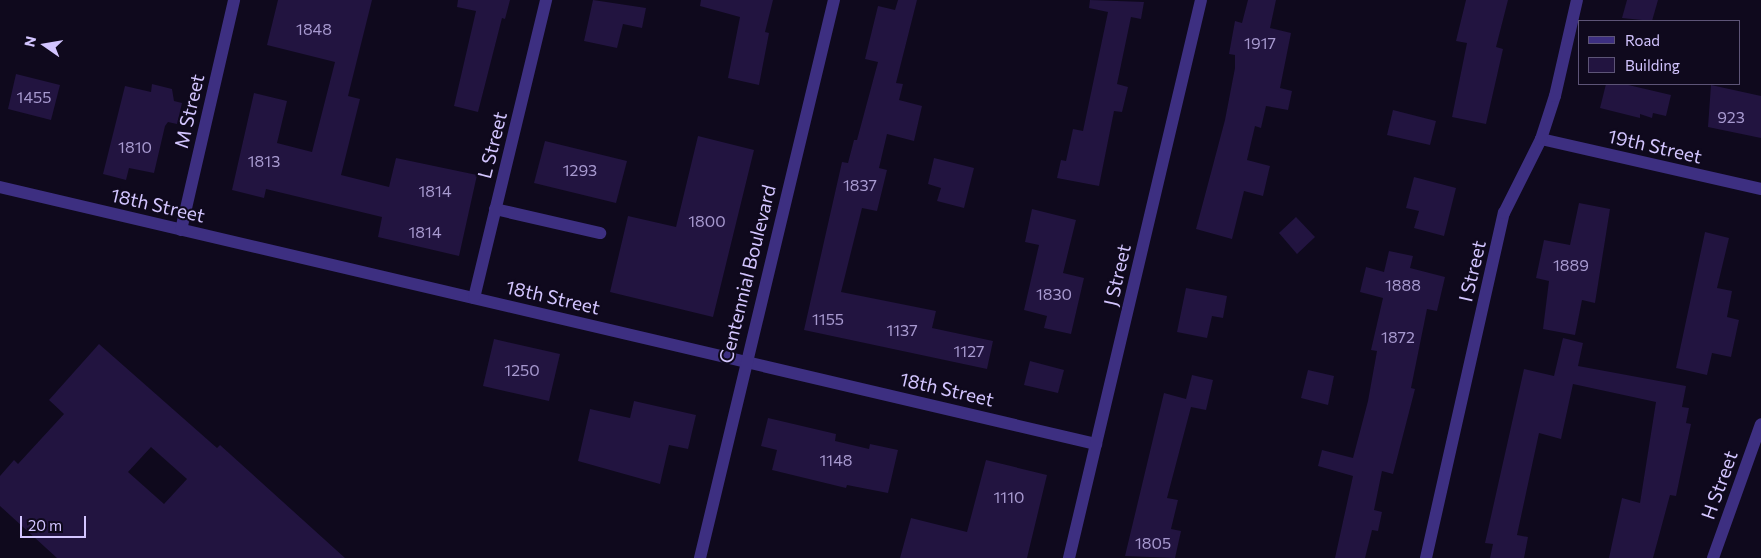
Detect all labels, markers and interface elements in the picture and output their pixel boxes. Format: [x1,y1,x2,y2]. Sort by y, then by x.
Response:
house number: 1848 [296,19,332,39]
north arrow [20,20,70,70]
legend [1578,20,1741,85]
text: Road [1625,31,1660,49]
house number: 1917 [1244,33,1276,53]
text: N [20,34,39,49]
text: Building [1625,56,1680,74]
street label: M Street [169,72,209,150]
house number: 1455 [17,87,51,107]
house number: 923 [1717,107,1745,127]
street label: L Street [473,109,511,181]
street label: 19th Street [1606,124,1704,168]
house number: 1810 [118,137,152,157]
house number: 1813 [248,151,280,171]
house number: 1293 [563,160,597,180]
house number: 1837 [843,175,877,195]
house number: 1814 [419,181,451,201]
street label: Centennial Boulevard [714,182,780,366]
street label: 18th Street [109,183,207,227]
house number: 1800 [688,211,726,231]
house number: 1814 [409,222,441,242]
street label: I Street [1454,238,1490,304]
street label: J Street [1099,242,1135,308]
house number: 1889 [1553,255,1589,275]
street label: 18th Street [504,275,602,319]
house number: 1888 [1385,275,1421,295]
house number: 1830 [1036,284,1072,304]
house number: 1155 [812,309,844,329]
house number: 1137 [886,320,918,340]
house number: 1872 [1381,327,1415,347]
house number: 1127 [954,341,984,361]
house number: 1250 [504,360,540,380]
street label: 18th Street [898,367,996,411]
street label: H Street [1696,447,1742,523]
house number: 1148 [820,450,852,470]
house number: 1110 [994,487,1024,507]
scale bar [22,506,89,538]
text: 20 m [28,516,62,534]
house number: 1805 [1135,533,1171,553]

